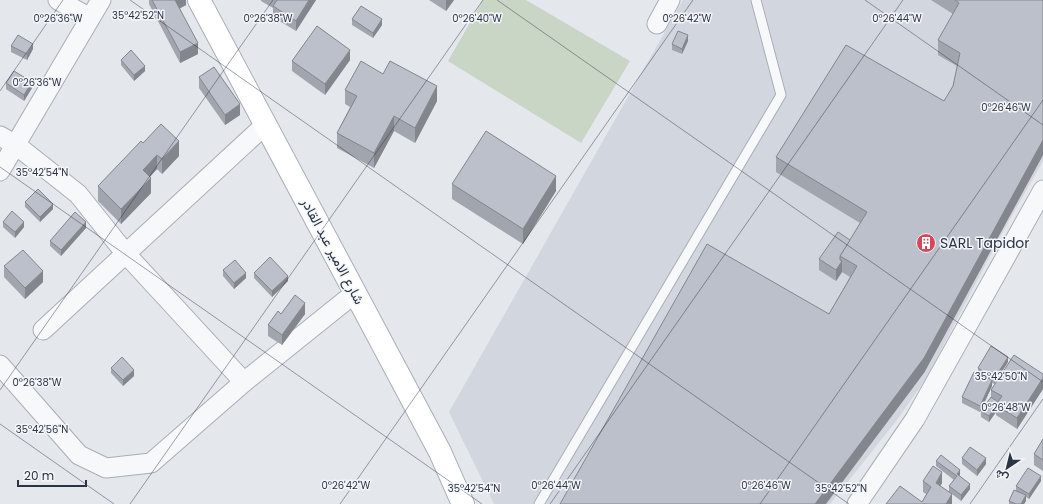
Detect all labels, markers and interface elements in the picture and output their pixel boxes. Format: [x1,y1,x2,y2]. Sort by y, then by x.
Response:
text: 35°42'52"N [112,8,164,23]
text: 0°26'36"W [34,11,83,26]
text: 0°26'38"W [244,11,293,26]
text: 0°26'40"W [452,11,502,26]
text: 0°26'42"W [663,11,712,26]
text: 0°26'44"W [872,11,922,26]
text: 0°26'36"W [13,75,62,90]
text: 0°26'46"W [981,100,1031,115]
text: 35°42'54"N [16,165,68,180]
street label: شارع الامير عبد القادر [295,193,370,308]
building icon: SARL Tapidor [915,232,937,254]
place label: SARL Tapidor [940,233,1030,253]
text: 35°42'50"N [975,369,1027,384]
text: 0°26'38"W [13,375,62,390]
text: 0°26'48"W [981,400,1031,415]
text: 35°42'56"N [16,422,68,437]
north arrow [987,448,1027,488]
scale bar [18,462,86,488]
text: ش [991,466,1011,487]
text: 20 m [24,467,54,484]
text: 0°26'42"W [322,478,371,493]
text: 0°26'44"W [531,478,581,493]
text: 0°26'46"W [741,478,791,493]
text: 35°42'54"N [448,481,500,496]
text: 35°42'52"N [815,481,867,496]

